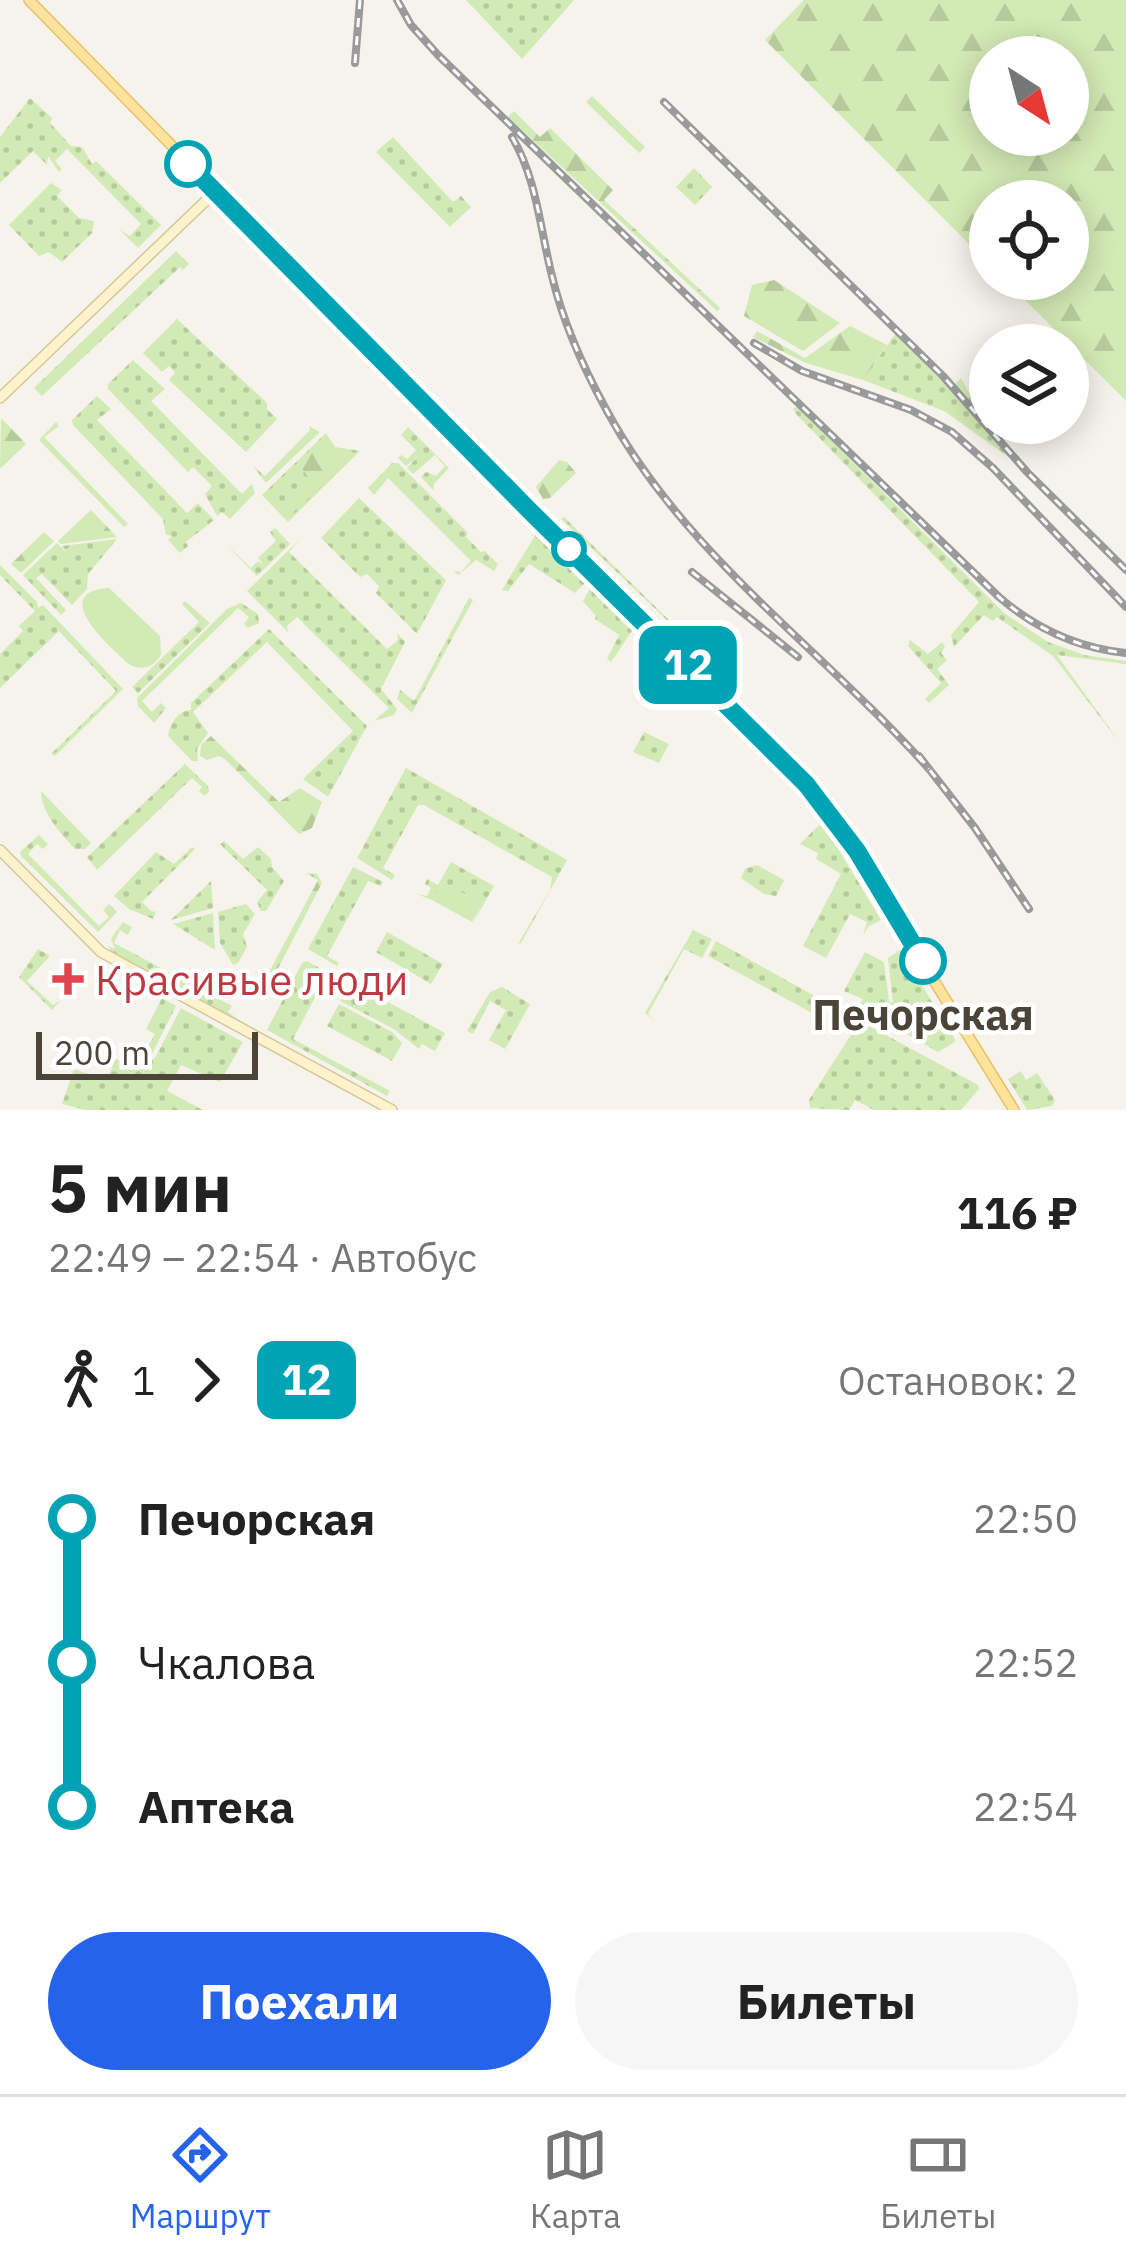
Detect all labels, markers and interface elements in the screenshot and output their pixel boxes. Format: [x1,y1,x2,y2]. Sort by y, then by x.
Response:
north arrow [969,36,1089,156]
map controls [969,36,1089,444]
unlabelled marker [166,142,210,186]
button: locate [969,180,1089,300]
button: layers [969,324,1089,444]
unlabelled marker [553,533,585,565]
line badge: 12 [634,626,742,704]
text: 12 [663,637,713,692]
marker: Печорская [901,939,945,983]
place label: Красивые люди [95,952,408,1007]
marker: Красивые люди [52,963,84,995]
place label: Печорская [812,987,1034,1042]
scale bar [36,1026,258,1079]
text: 200 m [54,1031,150,1074]
text: 5 мин [48,1144,232,1230]
text: 116 ₽ [957,1183,1078,1241]
text: 22:49 – 22:54 · Автобус [48,1232,477,1283]
icon: walk [48,1347,114,1413]
icon: forward [173,1347,239,1413]
text: 12 [281,1352,332,1407]
text: 1 [132,1355,155,1406]
text: Остановок: 2 [838,1355,1078,1406]
text: Печорская [138,1489,375,1547]
text: 22:50 [973,1493,1078,1544]
text: Чкалова [138,1633,315,1691]
text: 22:52 [973,1637,1078,1688]
text: Аптека [138,1777,295,1835]
text: 22:54 [973,1781,1078,1832]
button: Поехали [48,1932,551,2070]
button: Билеты [575,1932,1078,2070]
tab: Маршрут [130,2122,271,2237]
tab: Карта [530,2122,621,2237]
tab: Билеты [880,2122,996,2237]

